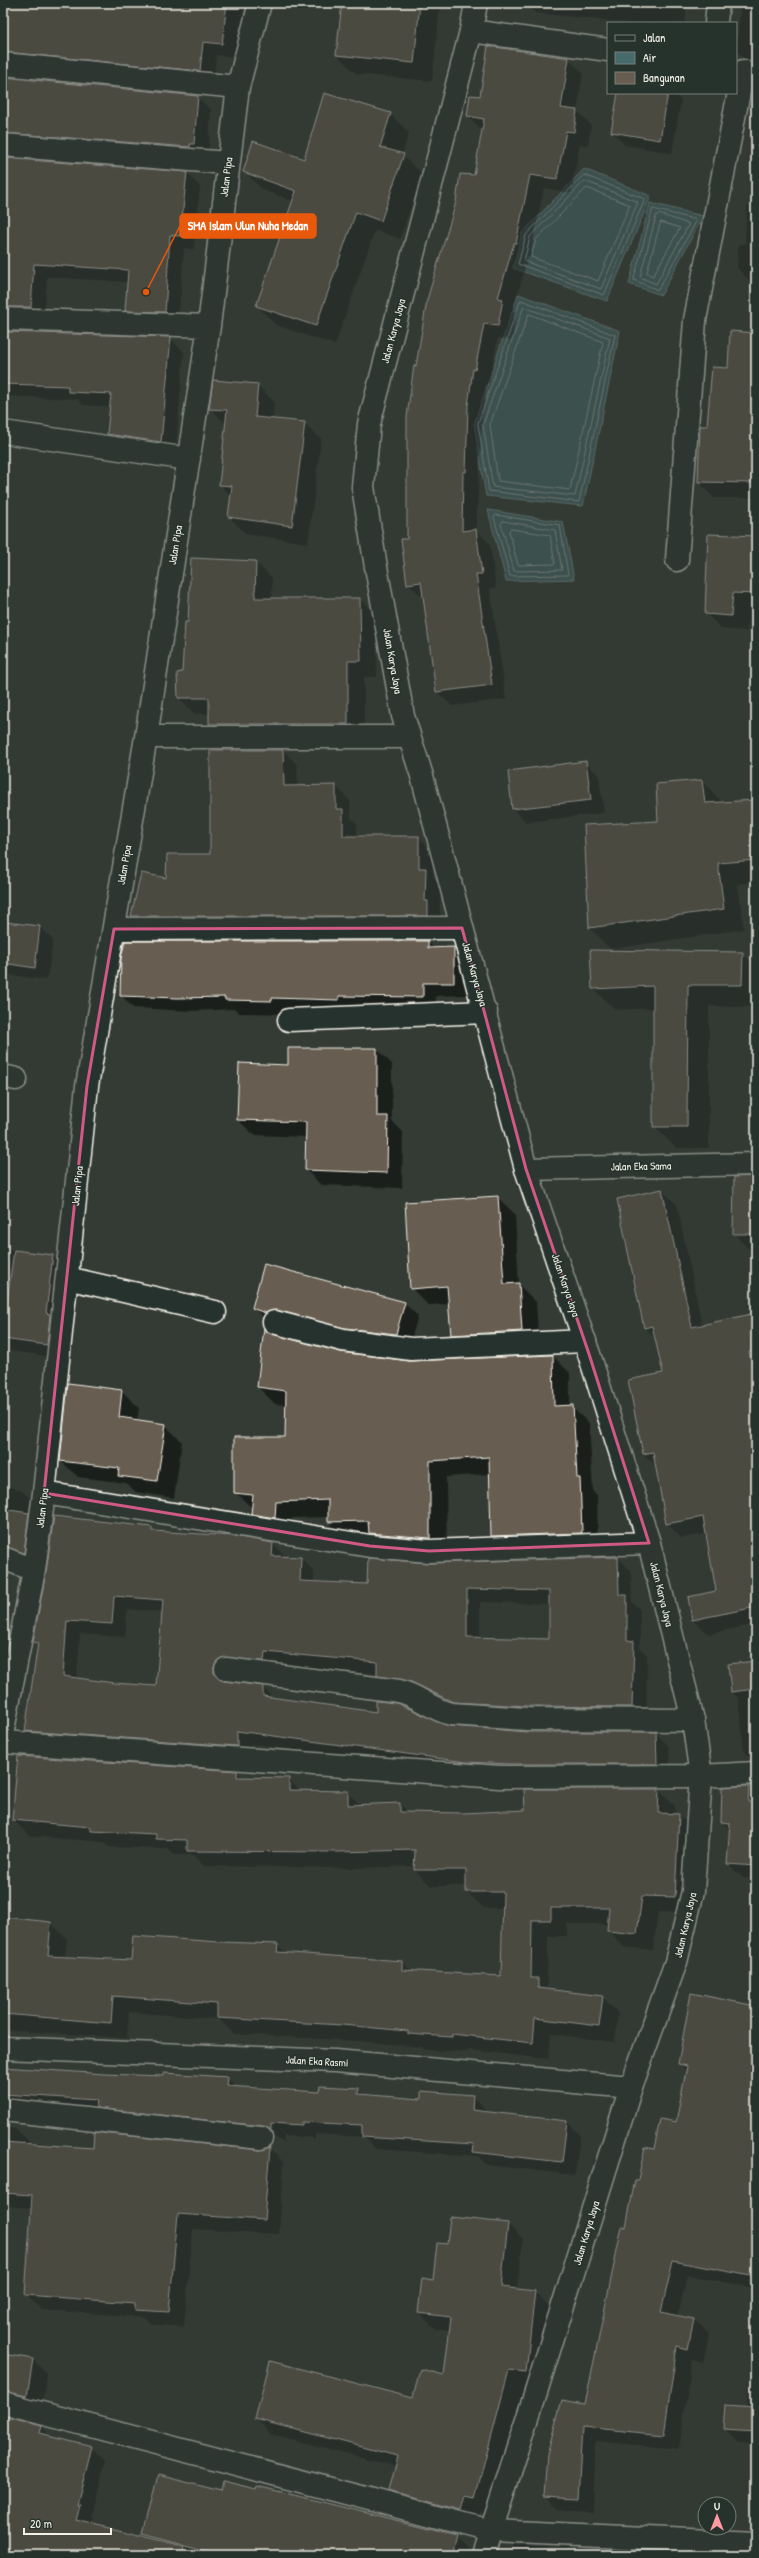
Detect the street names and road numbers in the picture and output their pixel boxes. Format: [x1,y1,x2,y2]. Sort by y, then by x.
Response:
street label: Jalan Pipa [217,156,235,198]
street label: Jalan Karya Jaya [378,297,409,365]
street label: Jalan Pipa [165,524,185,566]
street label: Jalan Karya Jaya [380,627,406,696]
street label: Jalan Pipa [114,843,134,886]
street label: Jalan Karya Jaya [459,940,491,1008]
street label: Jalan Eka Sama [611,1158,672,1174]
street label: Jalan Pipa [68,1165,86,1207]
street label: Jalan Karya Jaya [549,1251,584,1319]
street label: Jalan Pipa [33,1487,51,1529]
street label: Jalan Karya Jaya [647,1560,677,1629]
street label: Jalan Karya Jaya [671,1890,699,1959]
street label: Jalan Eka Rasmi [285,2052,349,2070]
street label: Jalan Karya Jaya [570,2199,603,2267]

